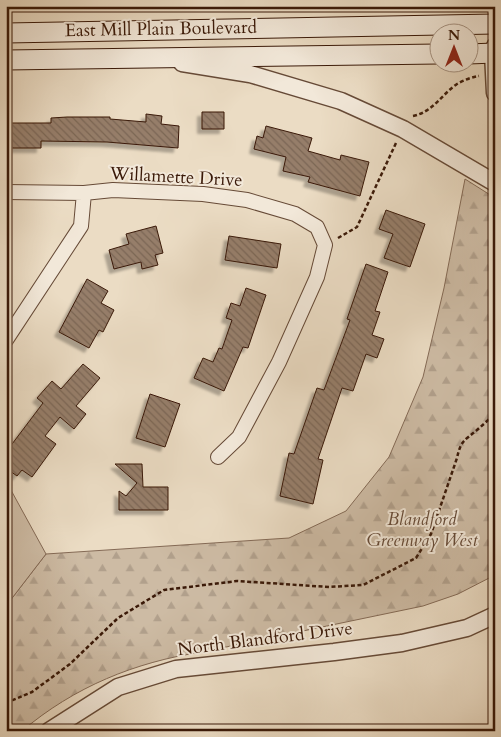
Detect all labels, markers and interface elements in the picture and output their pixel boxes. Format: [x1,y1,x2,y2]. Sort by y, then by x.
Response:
street label: East Mill Plain Boulevard [65,15,258,43]
north arrow [428,22,478,72]
text: N [448,26,460,45]
street label: Willamette Drive [108,161,243,193]
park label: Blandford Greenway West [367,507,478,553]
street label: North Blandford Drive [176,616,354,662]

